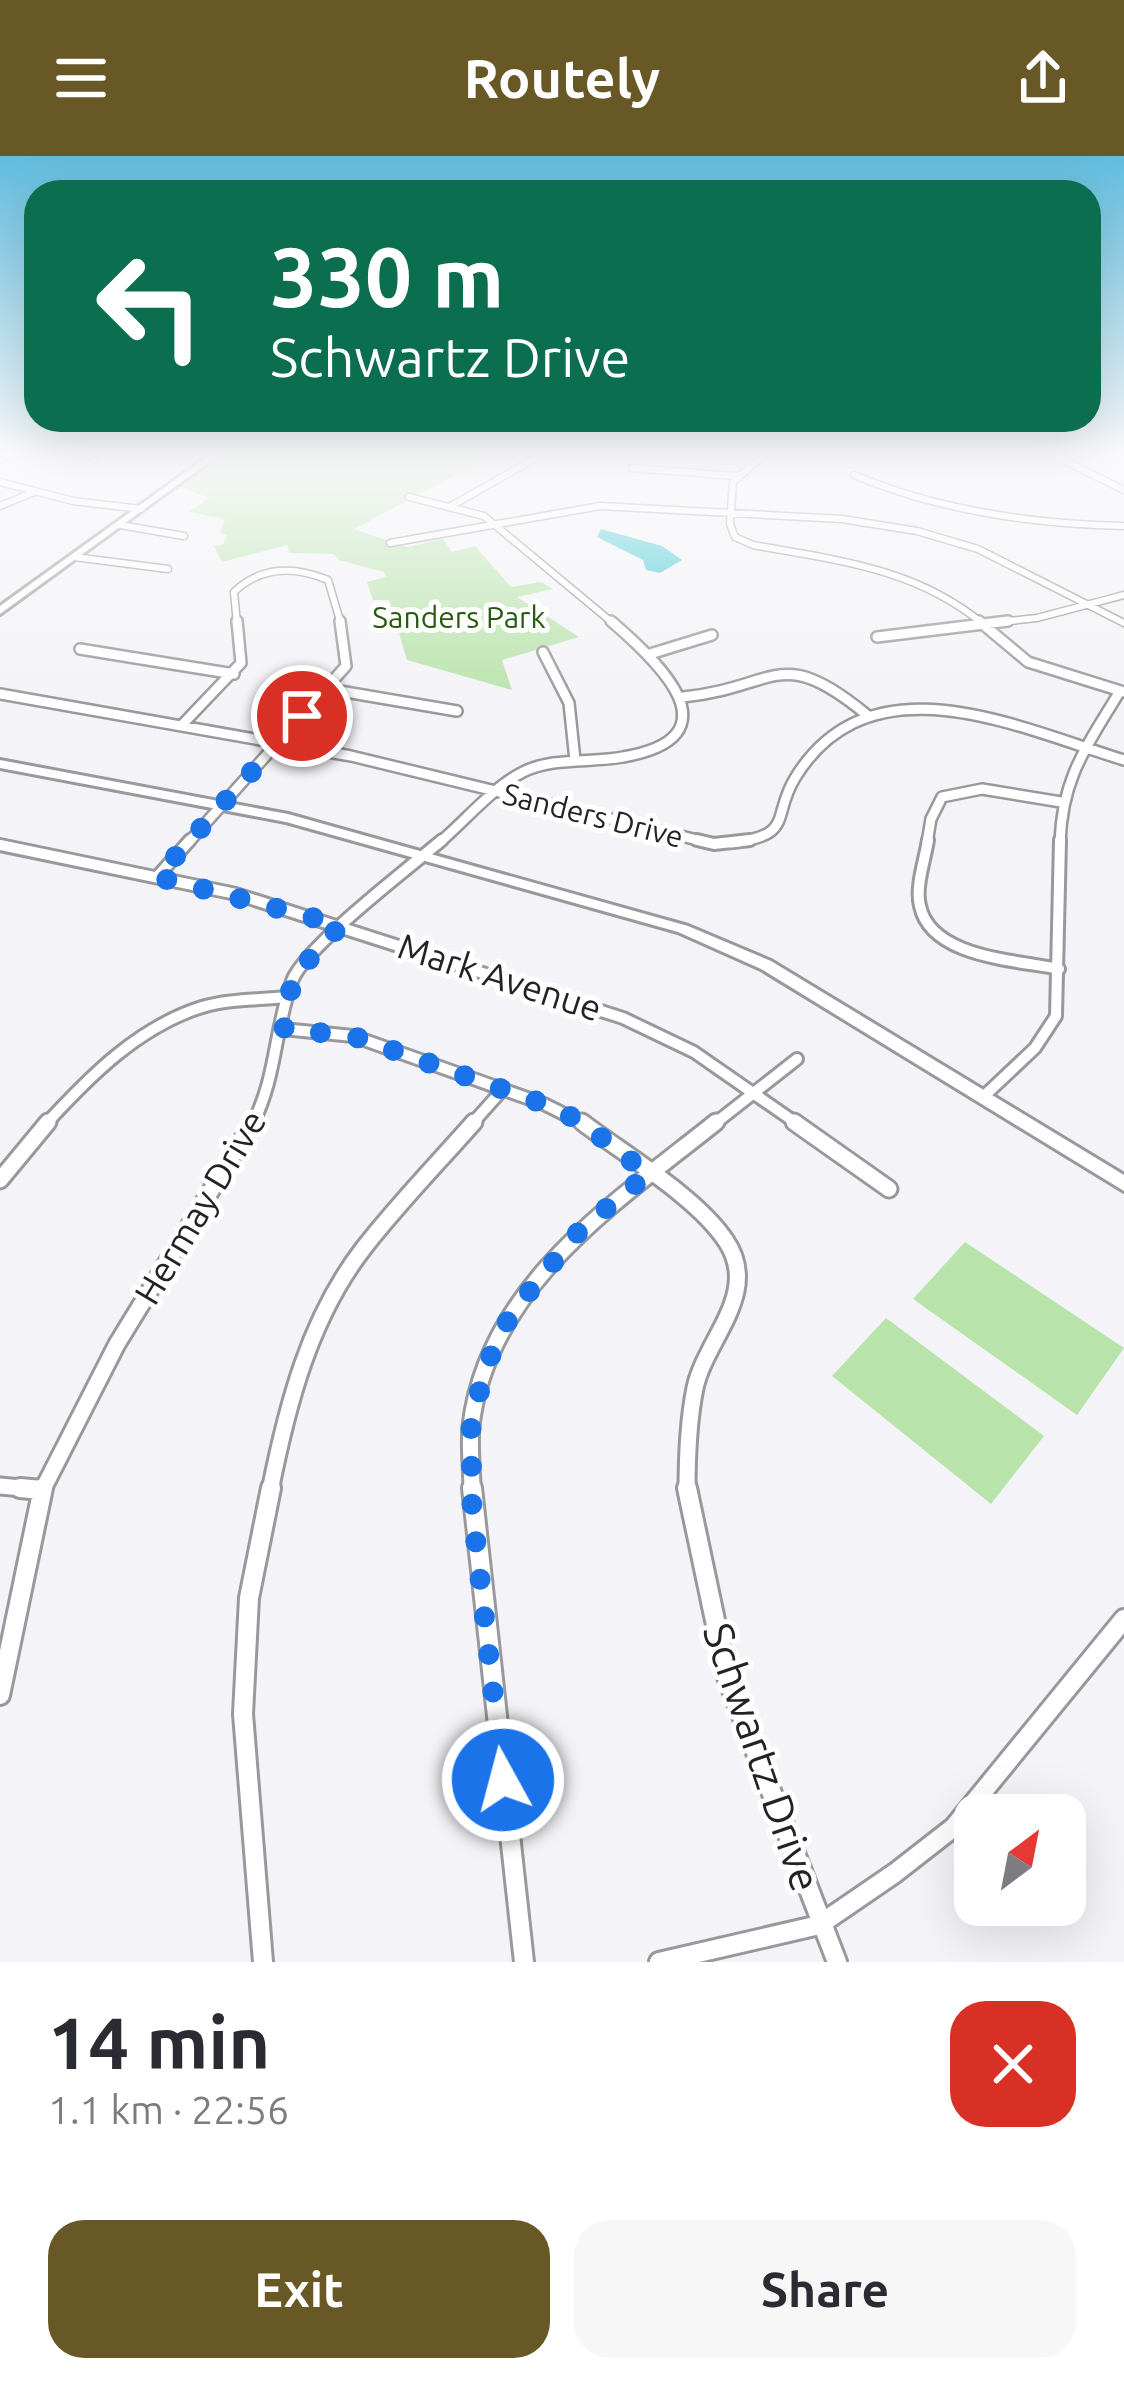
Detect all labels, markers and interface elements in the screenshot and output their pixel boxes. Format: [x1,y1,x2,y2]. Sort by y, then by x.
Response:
icon: menu [48,45,114,111]
icon: share [1010,45,1076,111]
text: Routely [464,48,660,108]
icon: left [72,228,228,384]
text: 330 m [270,229,504,323]
text: Schwartz Drive [270,327,630,387]
park label: Sanders Park [372,600,546,634]
pin [251,665,353,767]
icon: arrive [269,683,335,749]
street label: Sanders Drive [500,776,687,854]
street label: Mark Avenue [393,924,607,1029]
street label: Hermay Drive [126,1102,274,1311]
street label: Schwartz Drive [695,1617,830,1897]
position arrow [440,1717,566,1843]
north arrow [954,1794,1086,1926]
map controls [954,1794,1086,1926]
button: close [950,2001,1076,2127]
text: 14 min [48,2002,270,2083]
text: 1.1 km · 22:56 [48,2088,289,2131]
button: Exit [48,2220,550,2358]
button: Share [574,2220,1076,2358]

